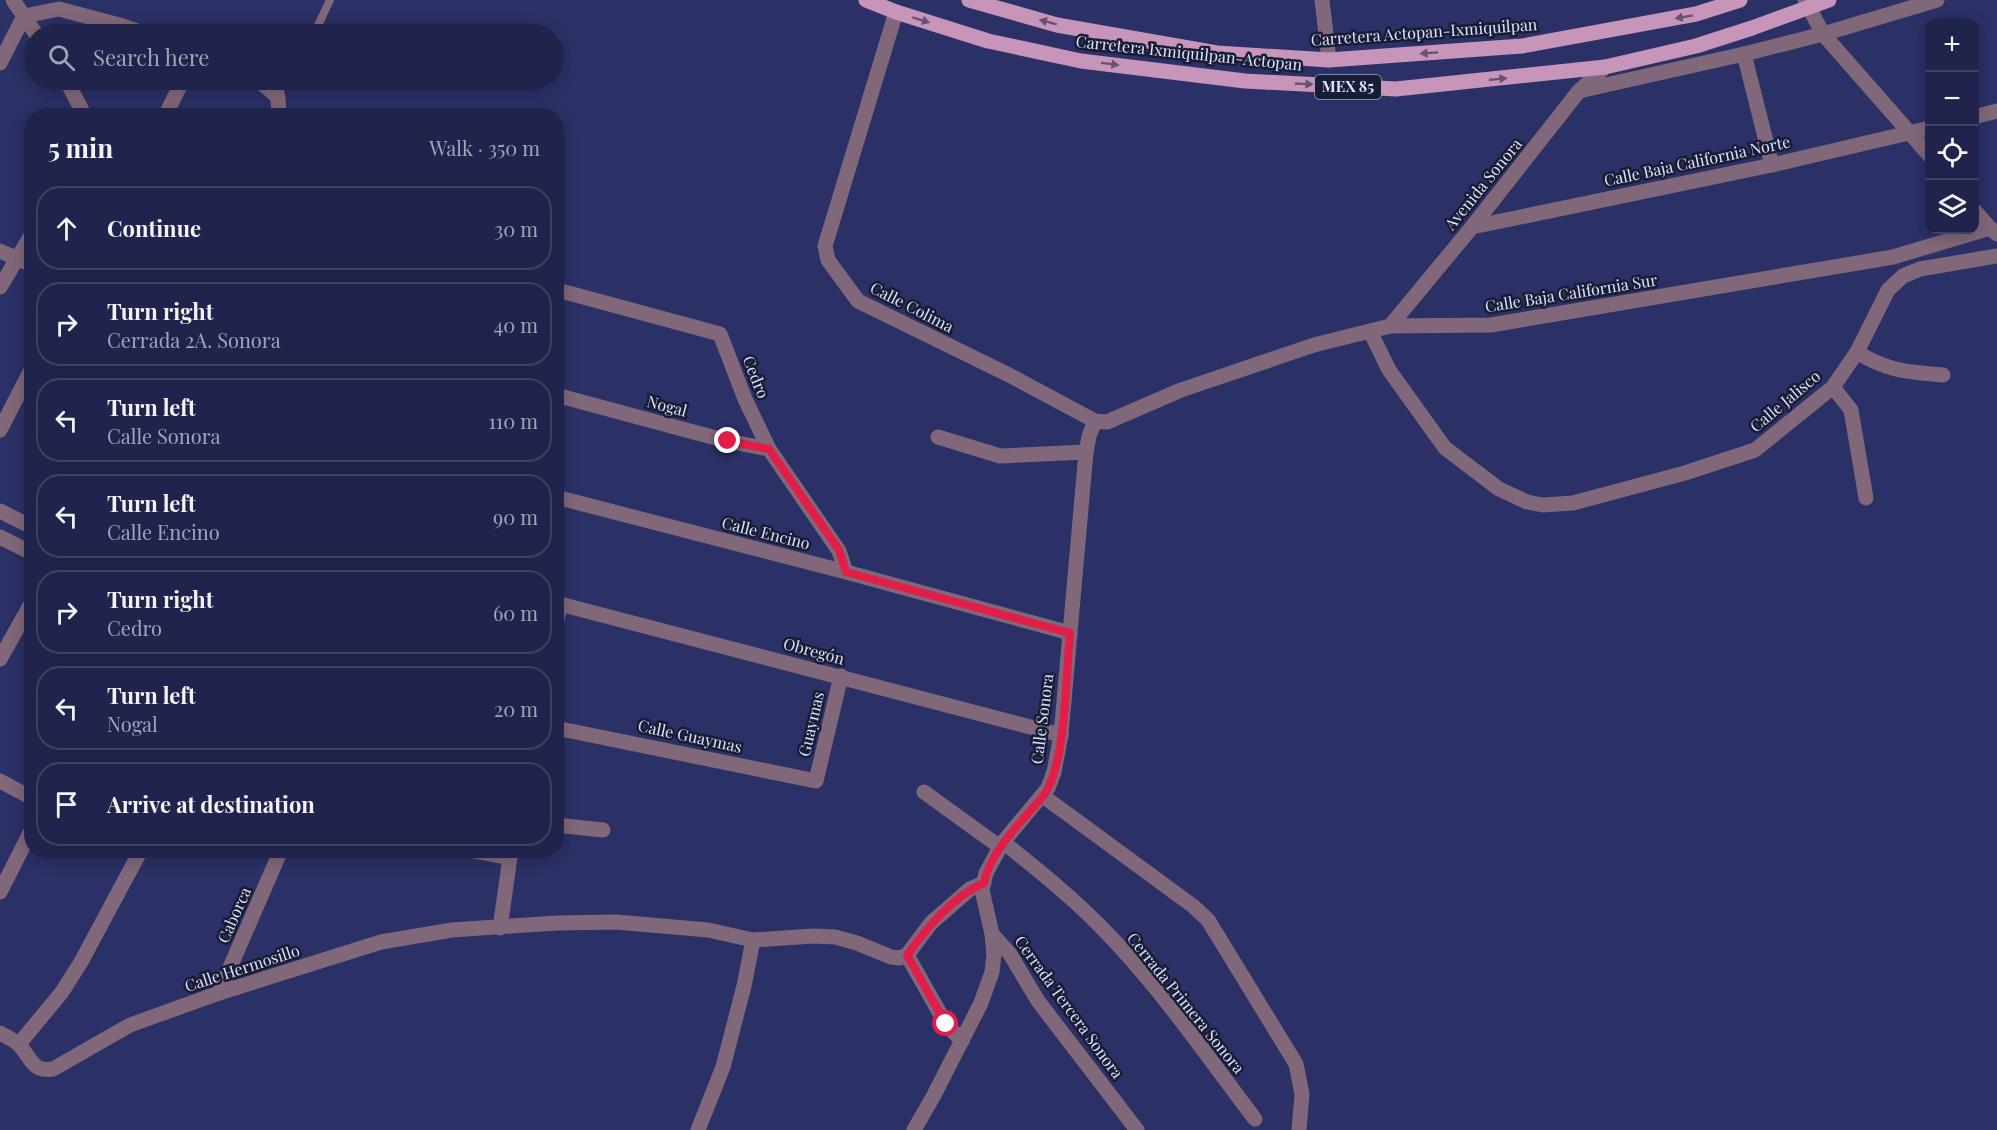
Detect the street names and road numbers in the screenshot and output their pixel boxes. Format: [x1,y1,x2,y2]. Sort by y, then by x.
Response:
street label: Carretera Actopan-Ixmiquilpan [1310,13,1538,50]
street label: Carretera Ixmiquilpan-Actopan [1075,30,1304,75]
road number: MEX 85 [1315,75,1381,99]
street label: Calle Baja California Norte [1602,131,1792,191]
street label: Avenida Sonora [1439,134,1526,235]
street label: Calle Baja California Sur [1483,269,1659,317]
street label: Calle Colima [867,277,958,337]
street label: Cedro [738,352,775,401]
street label: Calle Jalisco [1745,365,1824,436]
street label: Nogal [645,390,690,421]
street label: Calle Encino [720,511,813,554]
street label: Obregón [781,632,847,669]
street label: Calle Sonora [1026,673,1057,765]
street label: Guaymas [793,689,828,758]
street label: Calle Guaymas [636,714,744,757]
street label: Caborca [212,883,255,946]
street label: Cerrada Primera Sonora [1123,928,1250,1078]
street label: Cerrada Tercera Sonora [1010,931,1128,1082]
street label: Calle Hermosillo [182,939,302,996]

